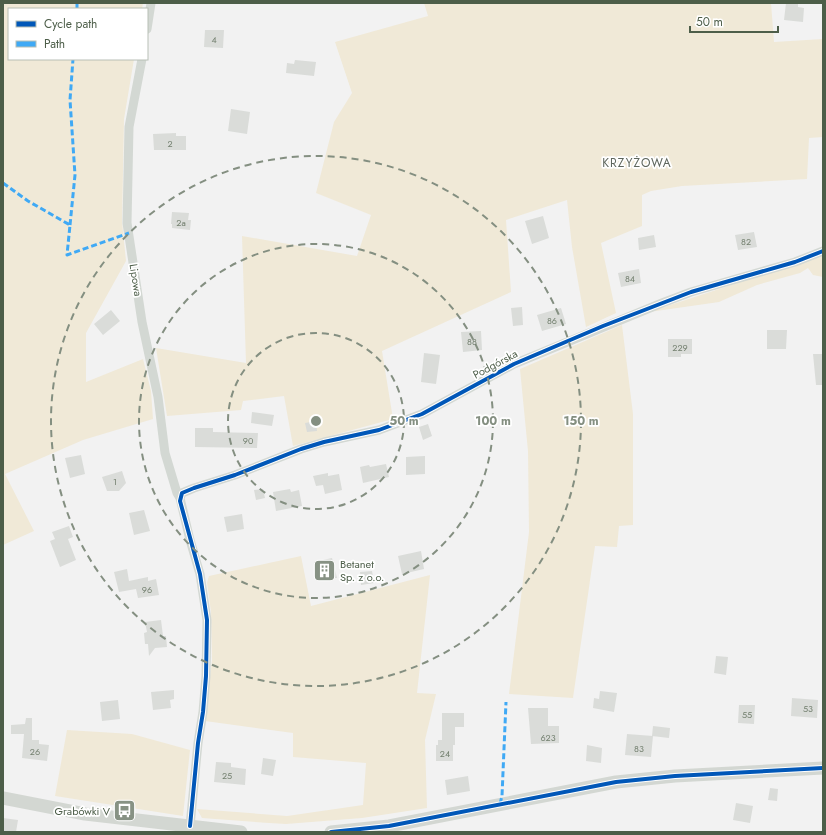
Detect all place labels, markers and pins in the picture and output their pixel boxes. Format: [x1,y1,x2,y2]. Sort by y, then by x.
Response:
centre of rings [309,414,323,428]
place label: Betanet Sp. z o.o. [340,556,384,585]
building icon: Betanet Sp. z o.o. [312,557,338,583]
bus stop icon: Grabówki V [112,798,138,824]
place label: Grabówki V [55,803,111,819]

